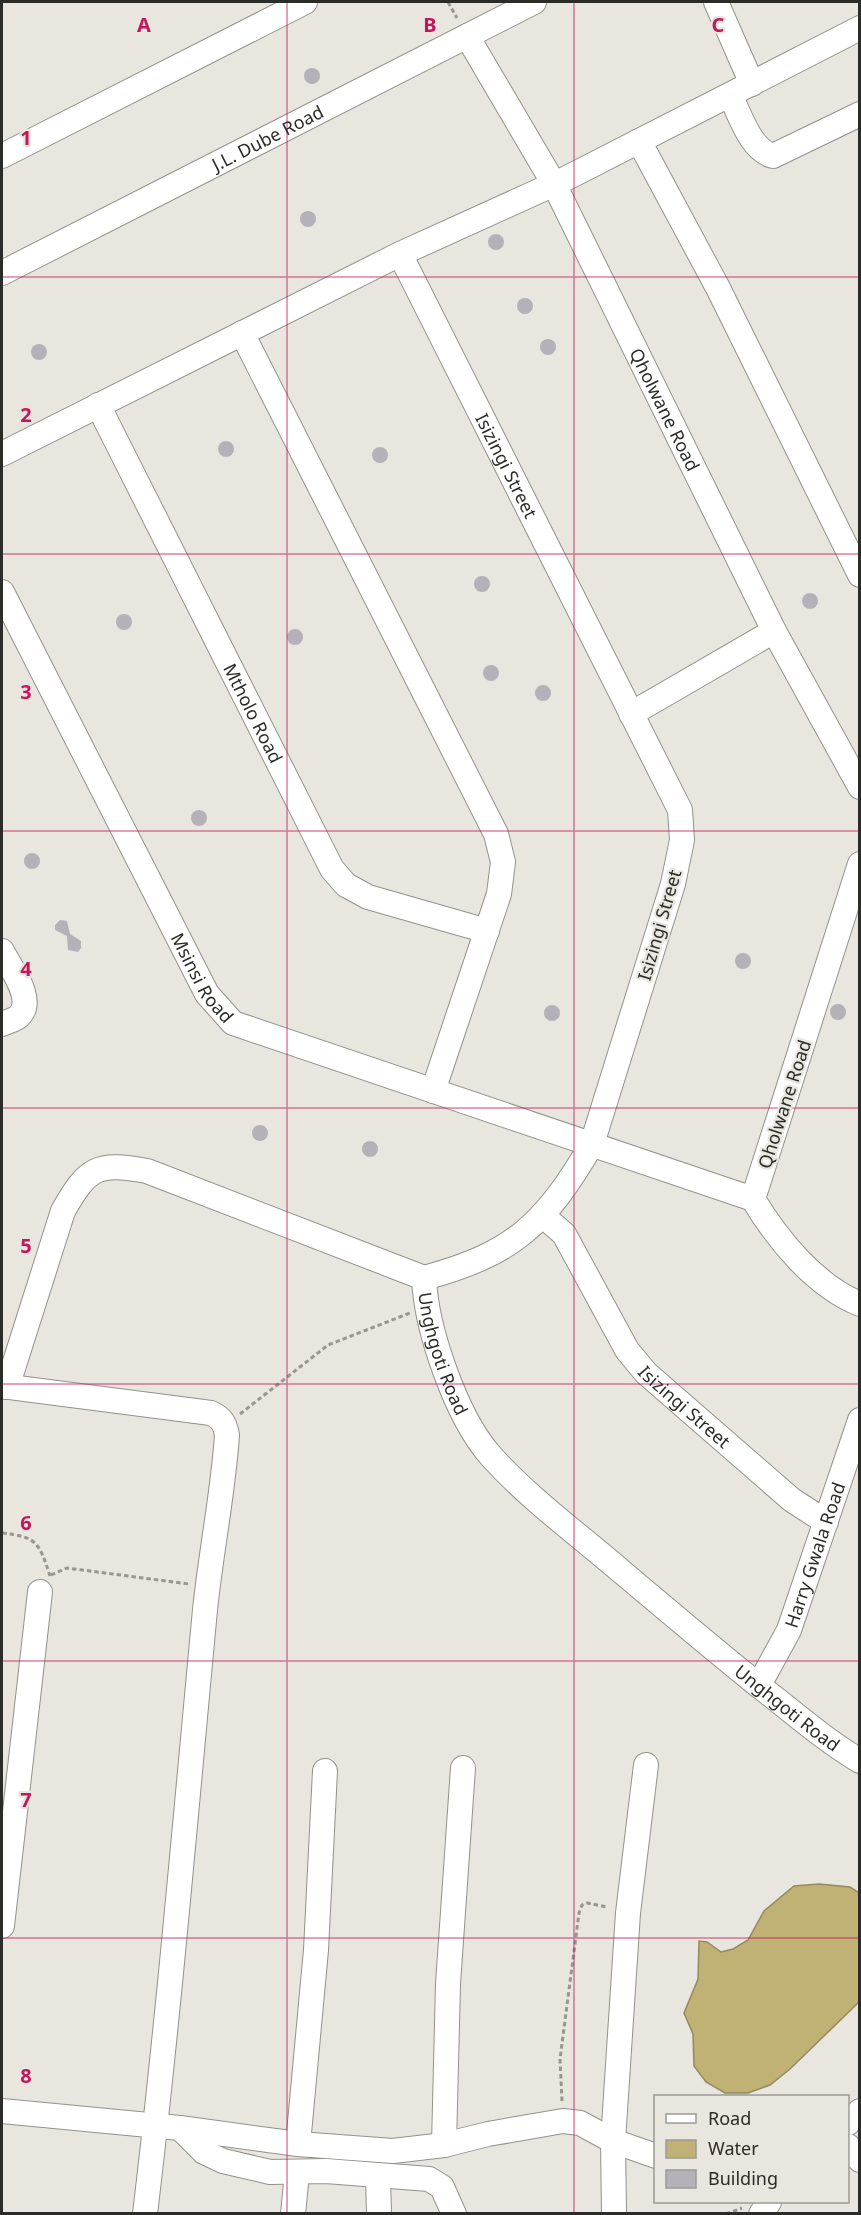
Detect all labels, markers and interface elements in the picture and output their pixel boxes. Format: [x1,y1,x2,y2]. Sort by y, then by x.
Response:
text: A [137,11,151,38]
text: B [423,11,437,38]
text: C [712,11,725,38]
street label: J.L. Dube Road [206,99,327,177]
text: 1 [20,124,32,151]
street label: Qholwane Road [625,344,705,475]
text: 2 [20,401,32,428]
street label: Isizingi Street [470,409,543,523]
street label: Mtholo Road [218,659,288,767]
text: 3 [20,678,32,705]
street label: Isizingi Street [632,866,686,983]
street label: Msinsi Road [166,929,239,1028]
text: 4 [20,955,32,982]
street label: Qholwane Road [752,1036,816,1172]
text: 5 [20,1232,32,1259]
street label: Unghgoti Road [413,1290,474,1419]
street label: Isizingi Street [633,1361,736,1453]
street label: Harry Gwala Road [779,1479,850,1631]
text: 6 [20,1509,32,1536]
street label: Unghgoti Road [730,1659,845,1757]
text: 7 [20,1786,32,1813]
text: 8 [20,2062,32,2089]
legend [654,2095,849,2203]
text: Road [708,2106,751,2130]
text: Water [708,2136,759,2160]
text: Building [708,2166,778,2190]

